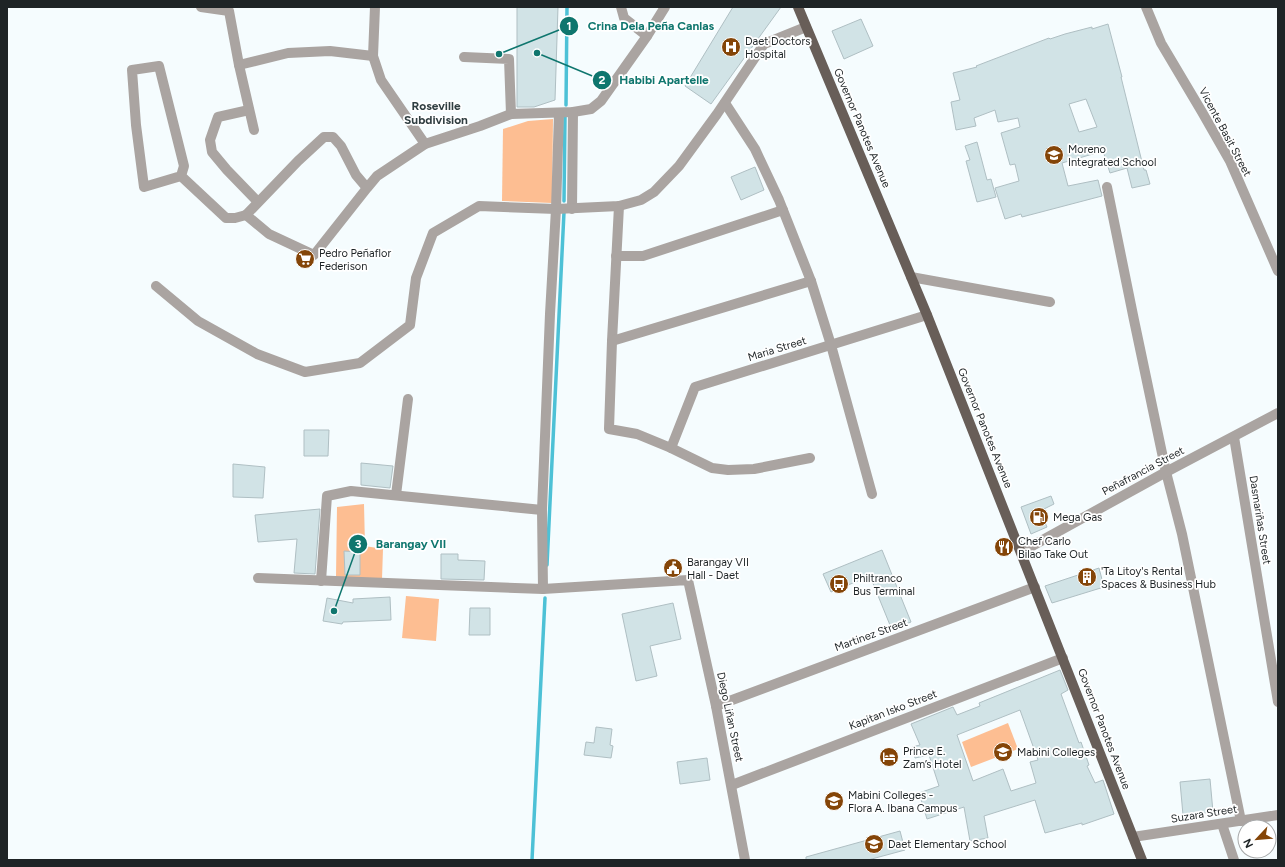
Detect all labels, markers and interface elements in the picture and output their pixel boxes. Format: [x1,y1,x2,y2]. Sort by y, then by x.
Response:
callout: Crina Dela Peña Canlas [559,14,722,38]
text: 1 [566,19,572,33]
text: Crina Dela Peña Canlas [588,19,715,33]
place label: Daet Doctors Hospital [745,35,810,61]
hospital icon: Daet Doctors Hospital [720,36,742,58]
street label: Governor Panotes Avenue [831,66,893,190]
callout: Habibi Apartelle [592,68,717,92]
text: 2 [599,73,606,87]
text: Habibi Apartelle [619,73,709,87]
street label: Vicente Basit Street [1196,85,1254,179]
district label: Roseville Subdivision [404,99,468,127]
place label: Moreno Integrated School [1068,143,1156,169]
school or university icon: Moreno Integrated School [1043,144,1065,166]
place label: Pedro Peñaflor Federison [319,247,391,273]
supermarket icon: Pedro Peñaflor Federison [294,248,316,270]
street label: Maria Street [746,334,808,364]
street label: Governor Panotes Avenue [955,366,1015,490]
street label: Peñafrancia Street [1100,444,1186,498]
street label: Dasmariñas Street [1247,475,1273,565]
fuel station icon: Mega Gas [1028,506,1050,528]
place label: Mega Gas [1053,511,1102,524]
callout: Barangay VII [348,532,454,556]
place label: Chef Carlo Bilao Take Out [1018,535,1088,561]
restaurant icon: Chef Carlo Bilao Take Out [993,536,1015,558]
text: 3 [355,537,362,551]
text: Barangay VII [376,537,446,551]
place label: Barangay VII Hall - Daet [687,556,749,582]
public building icon: Barangay VII Hall - Daet [662,557,684,579]
place label: 'Ta Litoy's Rental Spaces & Business Hub [1101,565,1216,591]
building icon: 'Ta Litoy's Rental Spaces & Business Hub [1076,566,1098,588]
place label: Philtranco Bus Terminal [853,572,915,598]
bus stop icon: Philtranco Bus Terminal [828,573,850,595]
street label: Martinez Street [833,616,909,654]
street label: Governor Panotes Avenue [1075,667,1133,791]
street label: Diego Liñan Street [714,671,746,763]
street label: Kapitan Isko Street [847,687,939,733]
school or university icon: Mabini Colleges [992,741,1014,763]
place label: Prince E. Zam’s Hotel [903,745,961,771]
hotel icon: Prince E. Zam’s Hotel [878,746,900,768]
place label: Mabini Colleges [1017,746,1095,759]
place label: Mabini Colleges - Flora A. Ibana Campus [848,789,957,815]
school or university icon: Mabini Colleges - Flora A. Ibana Campus [823,790,845,812]
street label: Suzara Street [1170,802,1238,826]
north arrow [1237,819,1277,859]
school or university icon: Daet Elementary School [863,833,885,855]
text: N [1241,836,1256,850]
place label: Daet Elementary School [888,838,1007,851]

